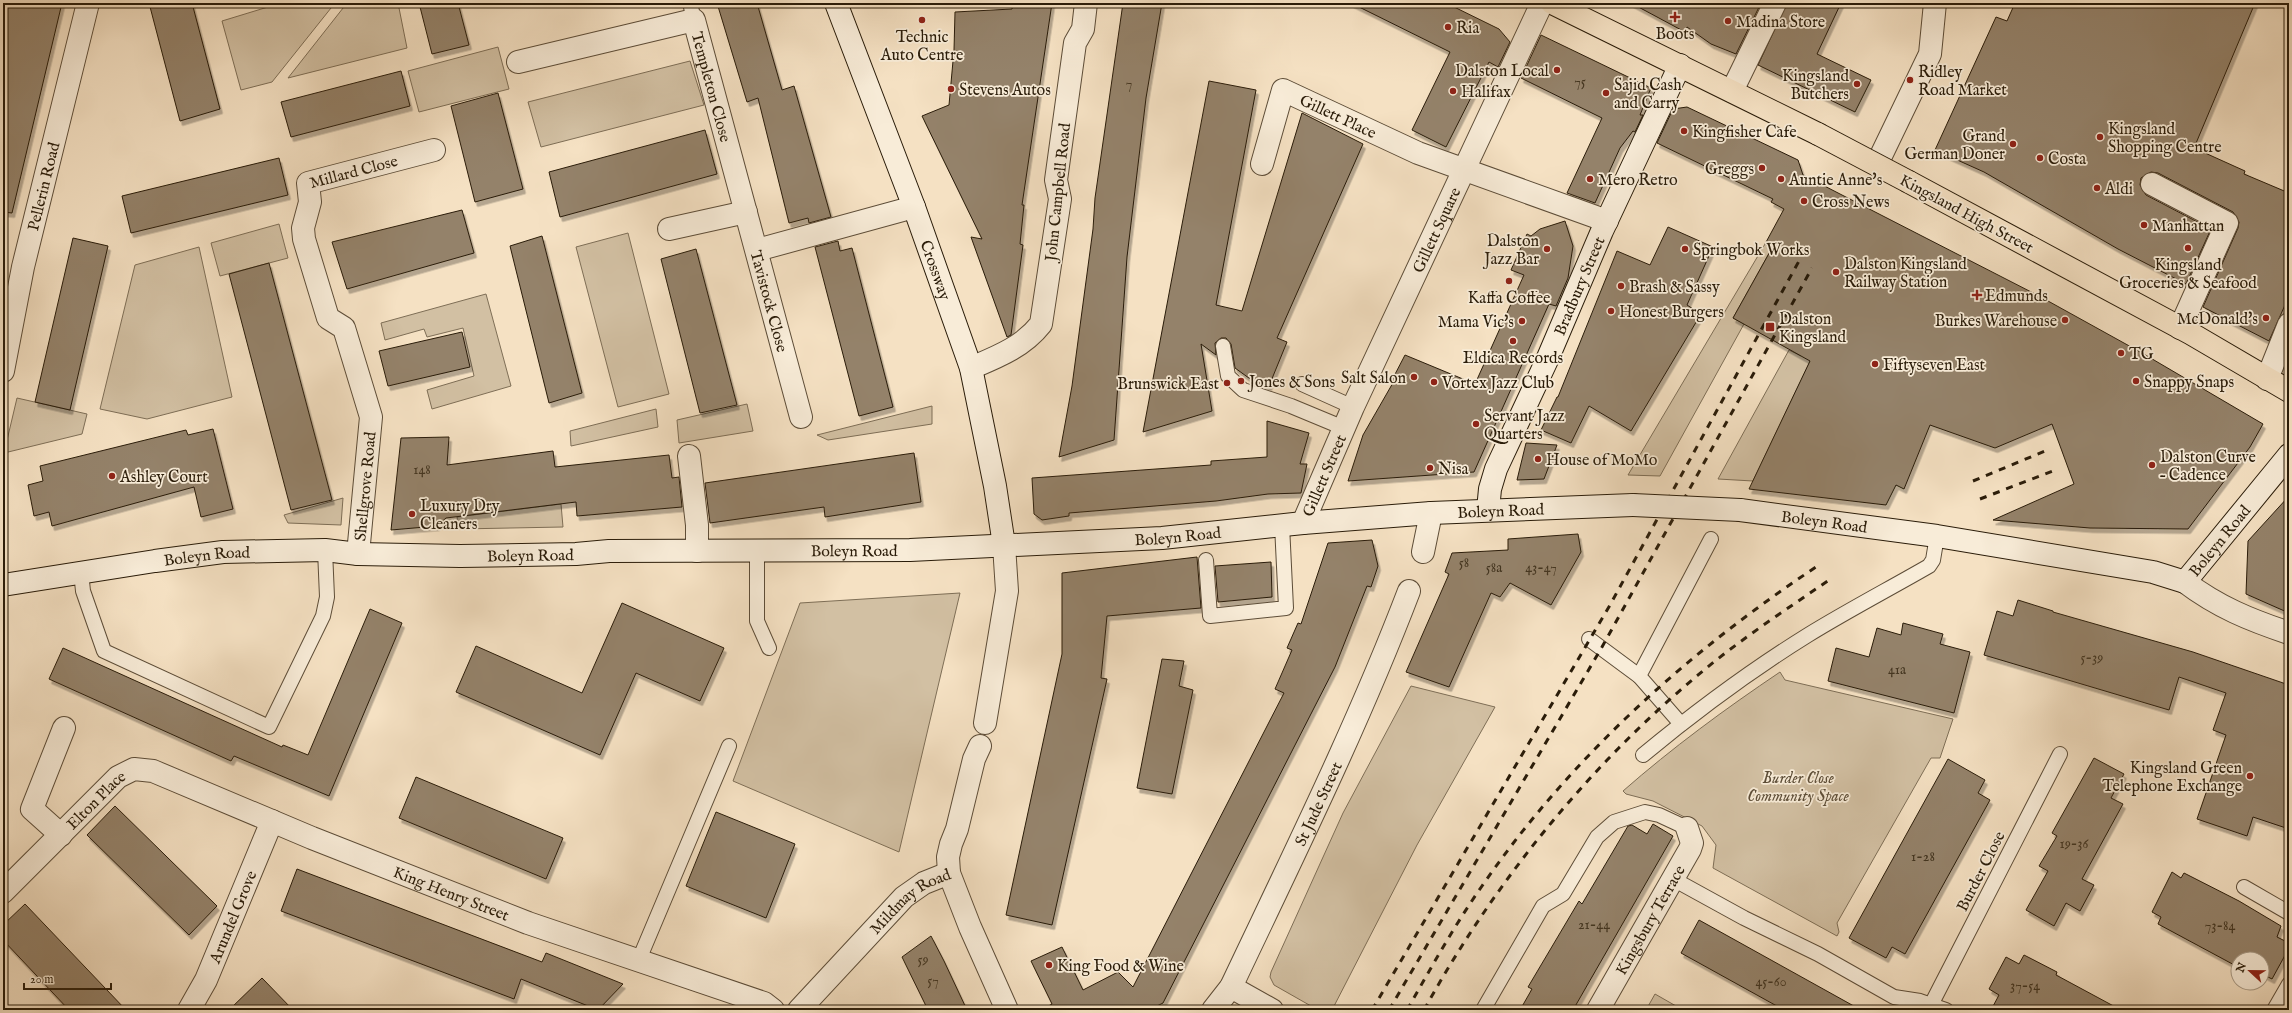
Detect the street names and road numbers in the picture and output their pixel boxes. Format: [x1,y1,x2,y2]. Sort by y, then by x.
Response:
street label: Templeton Close [686,30,734,145]
street label: Gillett Place [1296,91,1379,144]
street label: John Campbell Road [1042,122,1076,264]
street label: Pellerin Road [24,140,65,233]
street label: Millard Close [308,152,400,194]
street label: Kingsland High Street [1896,171,2037,259]
street label: Gillett Square [1409,185,1466,277]
street label: Bradbury Street [1551,234,1611,339]
street label: Crossway [915,238,954,303]
street label: Tavistock Close [745,248,791,355]
street label: Shellgrove Road [351,430,382,542]
street label: Gillett Street [1299,432,1352,520]
street label: Boleyn Road [1457,501,1545,524]
street label: Boleyn Road [2185,501,2256,582]
street label: Boleyn Road [1780,508,1869,539]
street label: Boleyn Road [1134,524,1223,551]
street label: Boleyn Road [811,542,898,562]
street label: Boleyn Road [163,543,251,572]
street label: Boleyn Road [487,546,574,568]
street label: St Jude Street [1291,759,1348,850]
street label: Elton Place [63,767,129,835]
street label: Burder Close [1953,828,2011,915]
street label: Kingsbury Terrace [1612,862,1691,979]
street label: King Henry Street [390,863,512,927]
street label: Mildmay Road [866,865,955,939]
street label: Arundel Grove [206,868,262,968]

